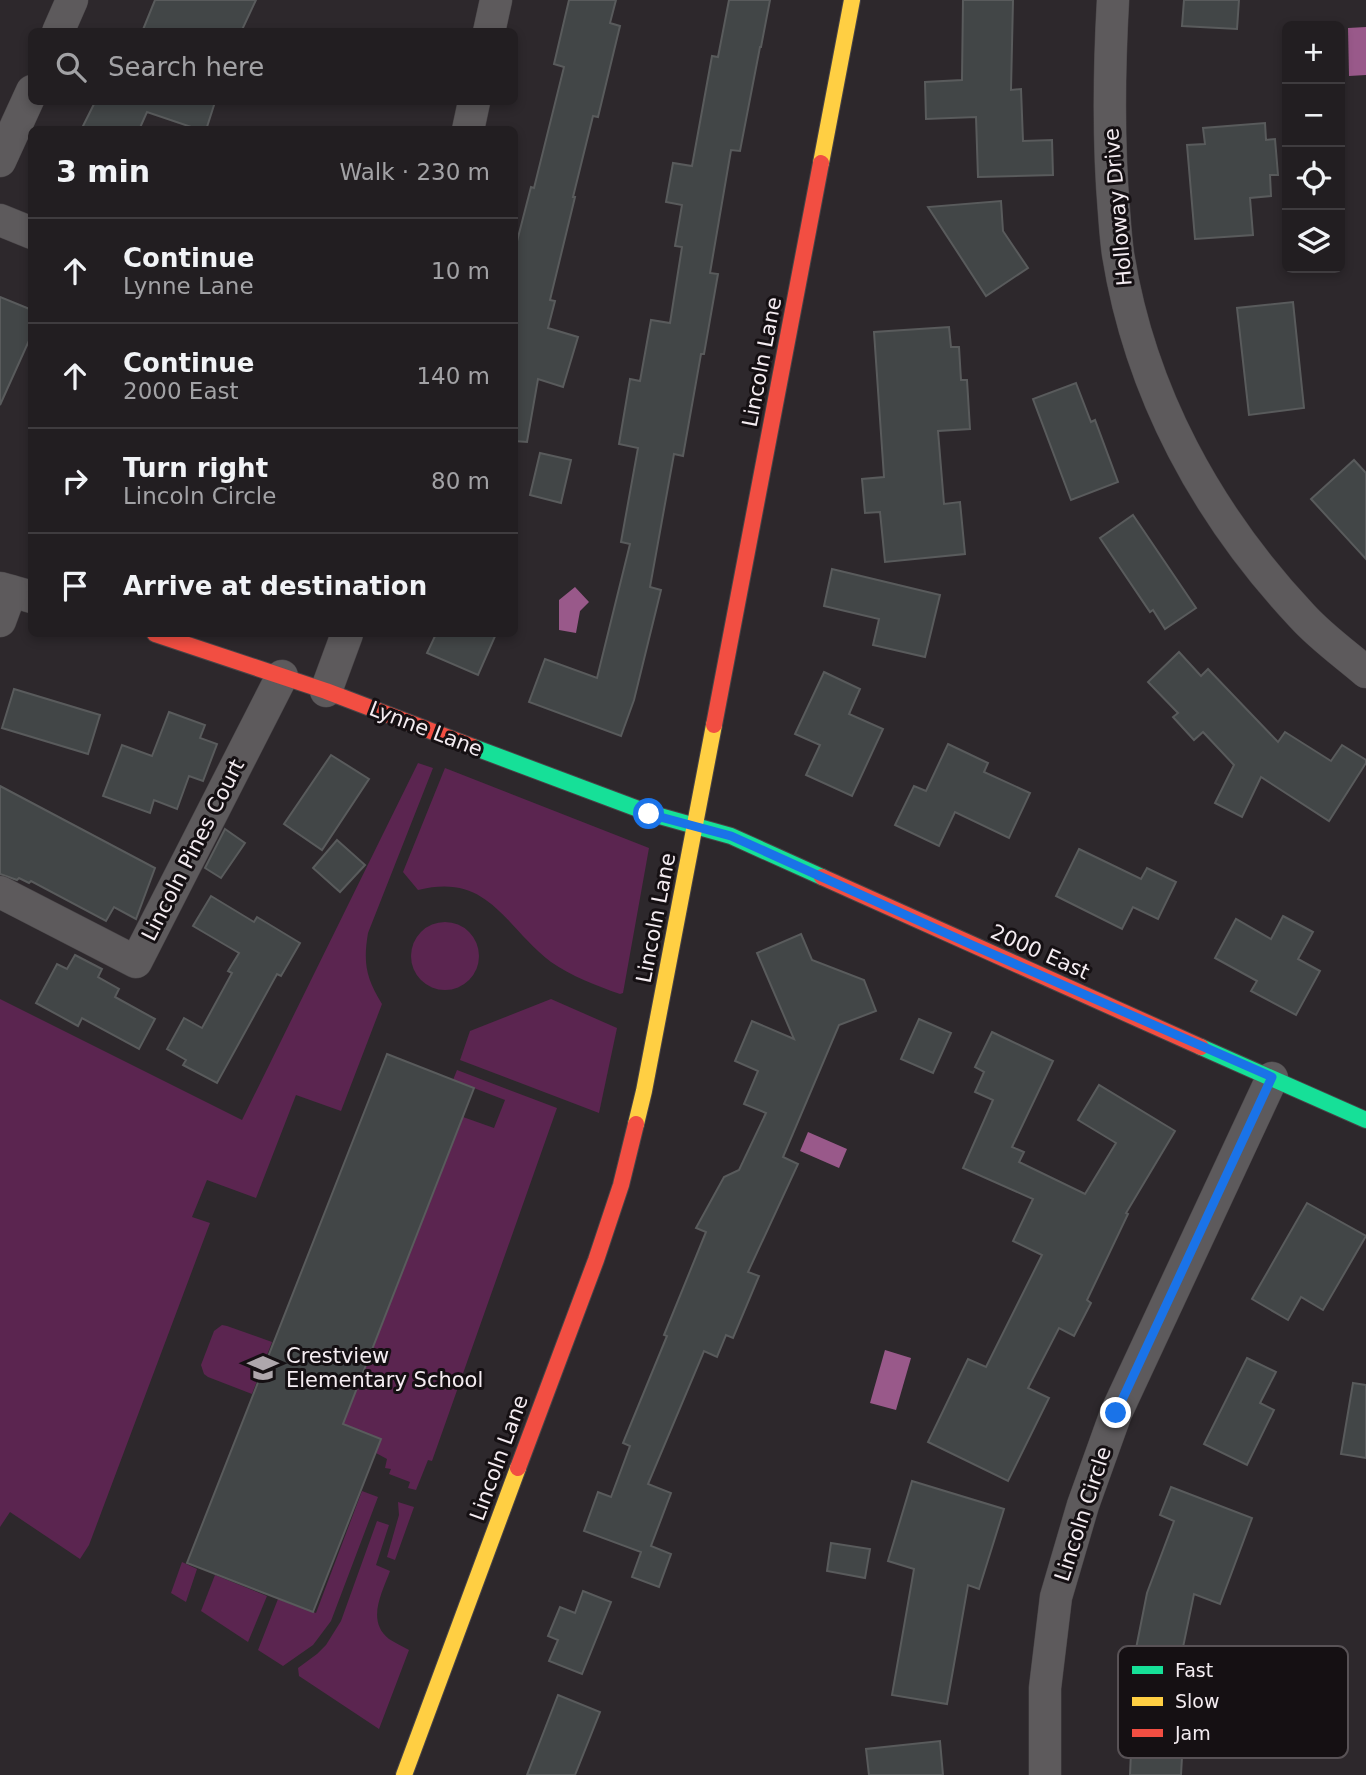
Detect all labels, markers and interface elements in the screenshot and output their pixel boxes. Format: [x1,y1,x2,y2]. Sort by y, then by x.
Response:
map controls [1282,21,1345,273]
button: + [1282,21,1345,84]
search box [28,28,518,105]
icon: search [52,48,90,86]
text: Search here [108,52,264,82]
button: − [1282,84,1345,147]
street label: Holloway Drive [1099,127,1137,287]
button: locate [1282,147,1345,210]
text: 3 min [56,154,150,189]
text: Walk · 230 m [339,159,490,185]
button: layers [1282,210,1345,273]
text: Continue [123,243,254,273]
icon: ahead [56,252,94,290]
text: 10 m [431,258,490,284]
text: Lynne Lane [123,273,254,299]
street label: Lincoln Lane [738,295,786,429]
text: Continue [123,348,254,378]
icon: ahead [56,357,94,395]
text: 140 m [416,363,490,389]
text: 2000 East [123,378,238,404]
text: Turn right [123,453,268,483]
icon: right [56,462,94,500]
text: 80 m [431,468,490,494]
text: Lincoln Circle [123,483,276,509]
icon: arrive [56,567,94,605]
text: Arrive at destination [123,571,427,601]
street label: Lynne Lane [366,696,486,762]
street label: Lincoln Pines Court [137,755,249,945]
route start [633,798,664,829]
street label: Lincoln Lane [632,851,680,985]
street label: 2000 East [987,920,1093,984]
place label: Crestview Elementary School [286,1344,483,1392]
school or university icon: Crestview Elementary School [246,1351,280,1385]
street label: Lincoln Lane [465,1392,533,1524]
route end [1100,1397,1131,1428]
street label: Lincoln Circle [1050,1444,1116,1584]
legend [1118,1646,1348,1758]
text: Fast [1175,1659,1213,1681]
text: Slow [1175,1690,1220,1712]
text: Jam [1174,1722,1211,1744]

